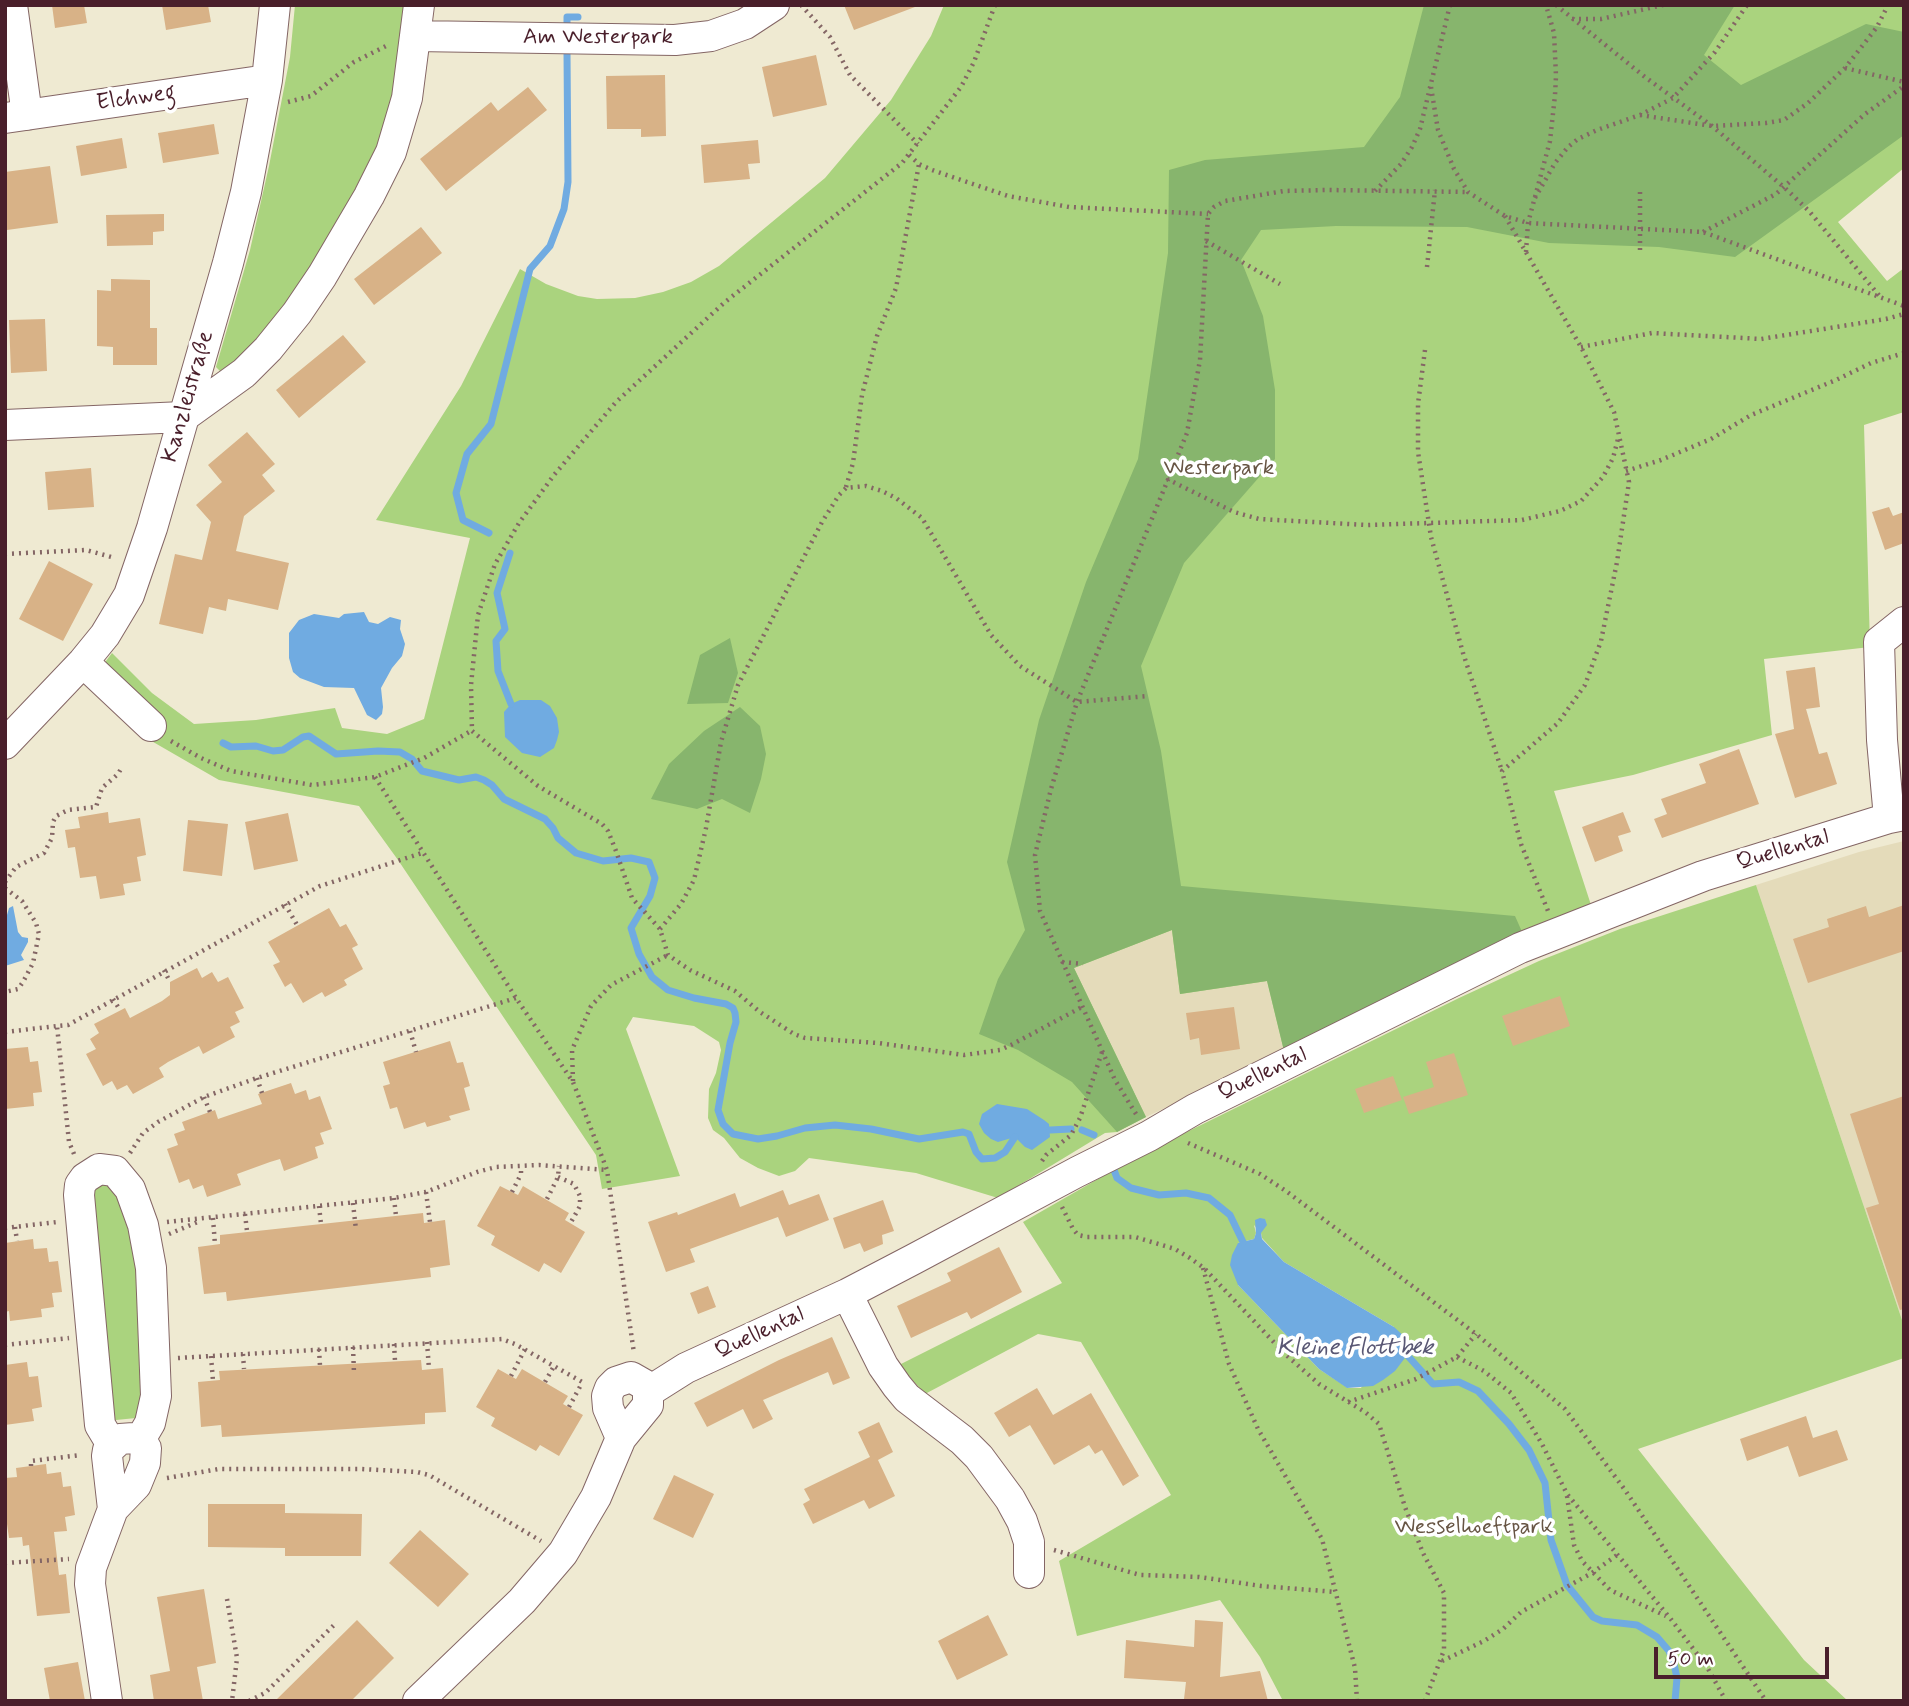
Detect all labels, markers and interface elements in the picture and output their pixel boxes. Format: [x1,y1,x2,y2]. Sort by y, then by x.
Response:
street label: Am Westerpark [523,24,673,52]
street label: Elchweg [95,80,177,118]
street label: Kanzleistraße [157,328,221,466]
park label: Westerpark [1164,455,1274,483]
street label: Quellental [1734,824,1832,878]
street label: Quellental [1214,1042,1312,1108]
street label: Quellental [711,1301,809,1367]
water label: Kleine Flottbek [1277,1335,1433,1363]
park label: Wesselhoeftpark [1395,1514,1553,1542]
scale bar [1657,1632,1832,1676]
text: 50 m [1667,1645,1714,1673]

